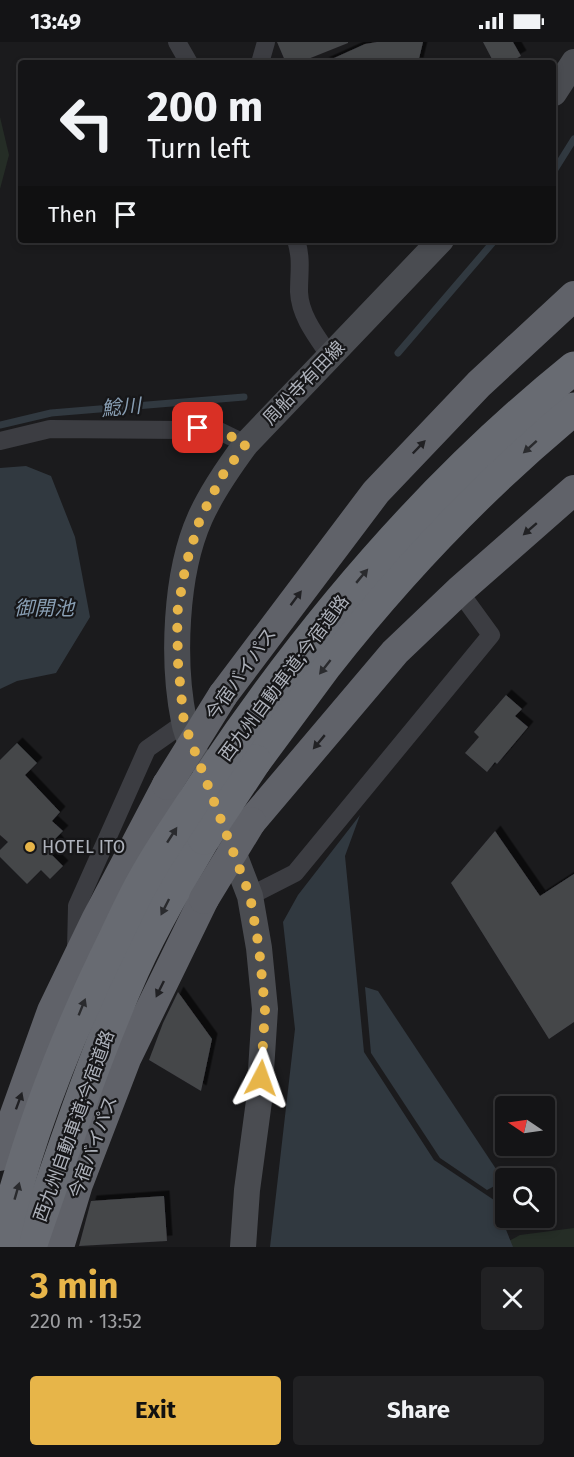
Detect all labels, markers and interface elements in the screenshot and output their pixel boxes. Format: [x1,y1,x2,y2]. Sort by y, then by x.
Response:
text: 13:49 [30,8,81,35]
text: 200 m [147,82,263,132]
icon: left [48,84,126,162]
text: Turn left [147,133,250,165]
icon: arrive [109,198,142,231]
text: Then [48,201,97,228]
street label: 周船寺有田線 [259,337,349,429]
water label: 鯰川 [100,393,144,421]
pin [172,402,223,453]
icon: arrive [181,411,214,444]
one-way arrow [412,440,425,455]
one-way arrow [522,440,537,454]
one-way arrow [523,522,538,535]
one-way arrow [355,569,368,584]
one-way arrow [290,590,302,606]
street label: 西九州自動車道;今宿道路 [214,591,354,765]
water label: 御開池 [14,596,76,620]
street label: 今宿バイパス [201,624,281,724]
one-way arrow [320,659,332,674]
one-way arrow [314,734,326,749]
one-way arrow [167,827,178,843]
place label: HOTEL ITO [42,836,125,858]
marker: HOTEL ITO [23,840,37,854]
one-way arrow [160,898,170,915]
one-way arrow [155,981,164,998]
one-way arrow [77,998,87,1016]
street label: 西九州自動車道;今宿道路 [29,1027,119,1225]
position arrow [229,1046,293,1110]
one-way arrow [14,1091,24,1109]
street label: 今宿バイパス [64,1093,122,1201]
north arrow [495,1096,555,1156]
map controls [495,1096,555,1228]
button: search [495,1168,555,1228]
one-way arrow [13,1182,22,1200]
text: 3 min [30,1264,119,1308]
button: close [481,1267,544,1330]
text: 220 m · 13:52 [30,1309,142,1333]
button: Exit [30,1376,281,1445]
button: Share [293,1376,544,1445]

